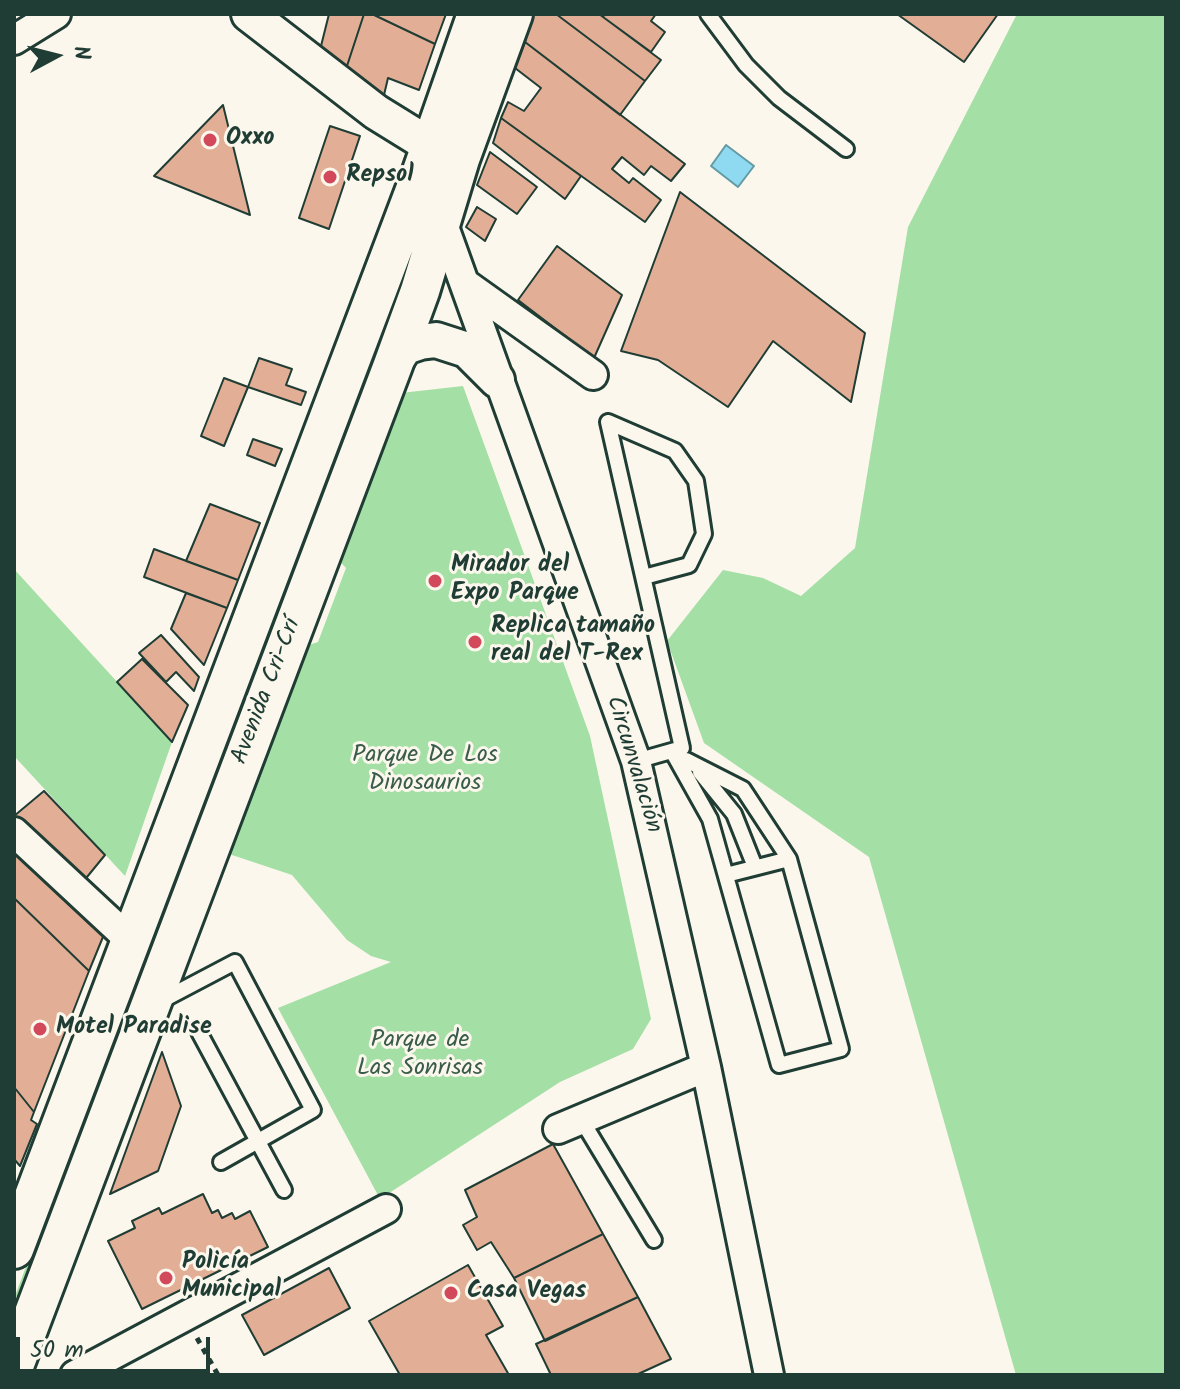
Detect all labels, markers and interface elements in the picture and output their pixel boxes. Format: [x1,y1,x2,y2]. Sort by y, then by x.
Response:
north arrow [16,16,96,96]
text: N [62,44,99,62]
place label: Oxxo [226,126,275,154]
marker: Oxxo [201,131,219,149]
place label: Repsol [346,163,414,191]
marker: Repsol [321,168,339,186]
place label: Mirador del Expo Parque [451,553,579,609]
marker: Mirador del Expo Parque [426,572,444,590]
place label: Replica tamaño real del T-Rex [491,614,655,670]
street label: Avenida Cri-Crí [227,615,309,769]
marker: Replica tamaño real del T-Rex [466,633,484,651]
street label: Circunvalación [598,693,666,837]
park label: Parque De Los Dinosaurios [352,743,498,799]
place label: Motel Paradise [56,1015,212,1043]
marker: Motel Paradise [31,1020,49,1038]
park label: Parque de Las Sonrisas [357,1028,483,1084]
place label: Policía Municipal [182,1250,281,1306]
marker: Policía Municipal [157,1269,175,1287]
place label: Casa Vegas [467,1279,586,1307]
marker: Casa Vegas [442,1284,460,1302]
scale bar [20,1321,214,1371]
text: 50 m [30,1331,84,1370]

